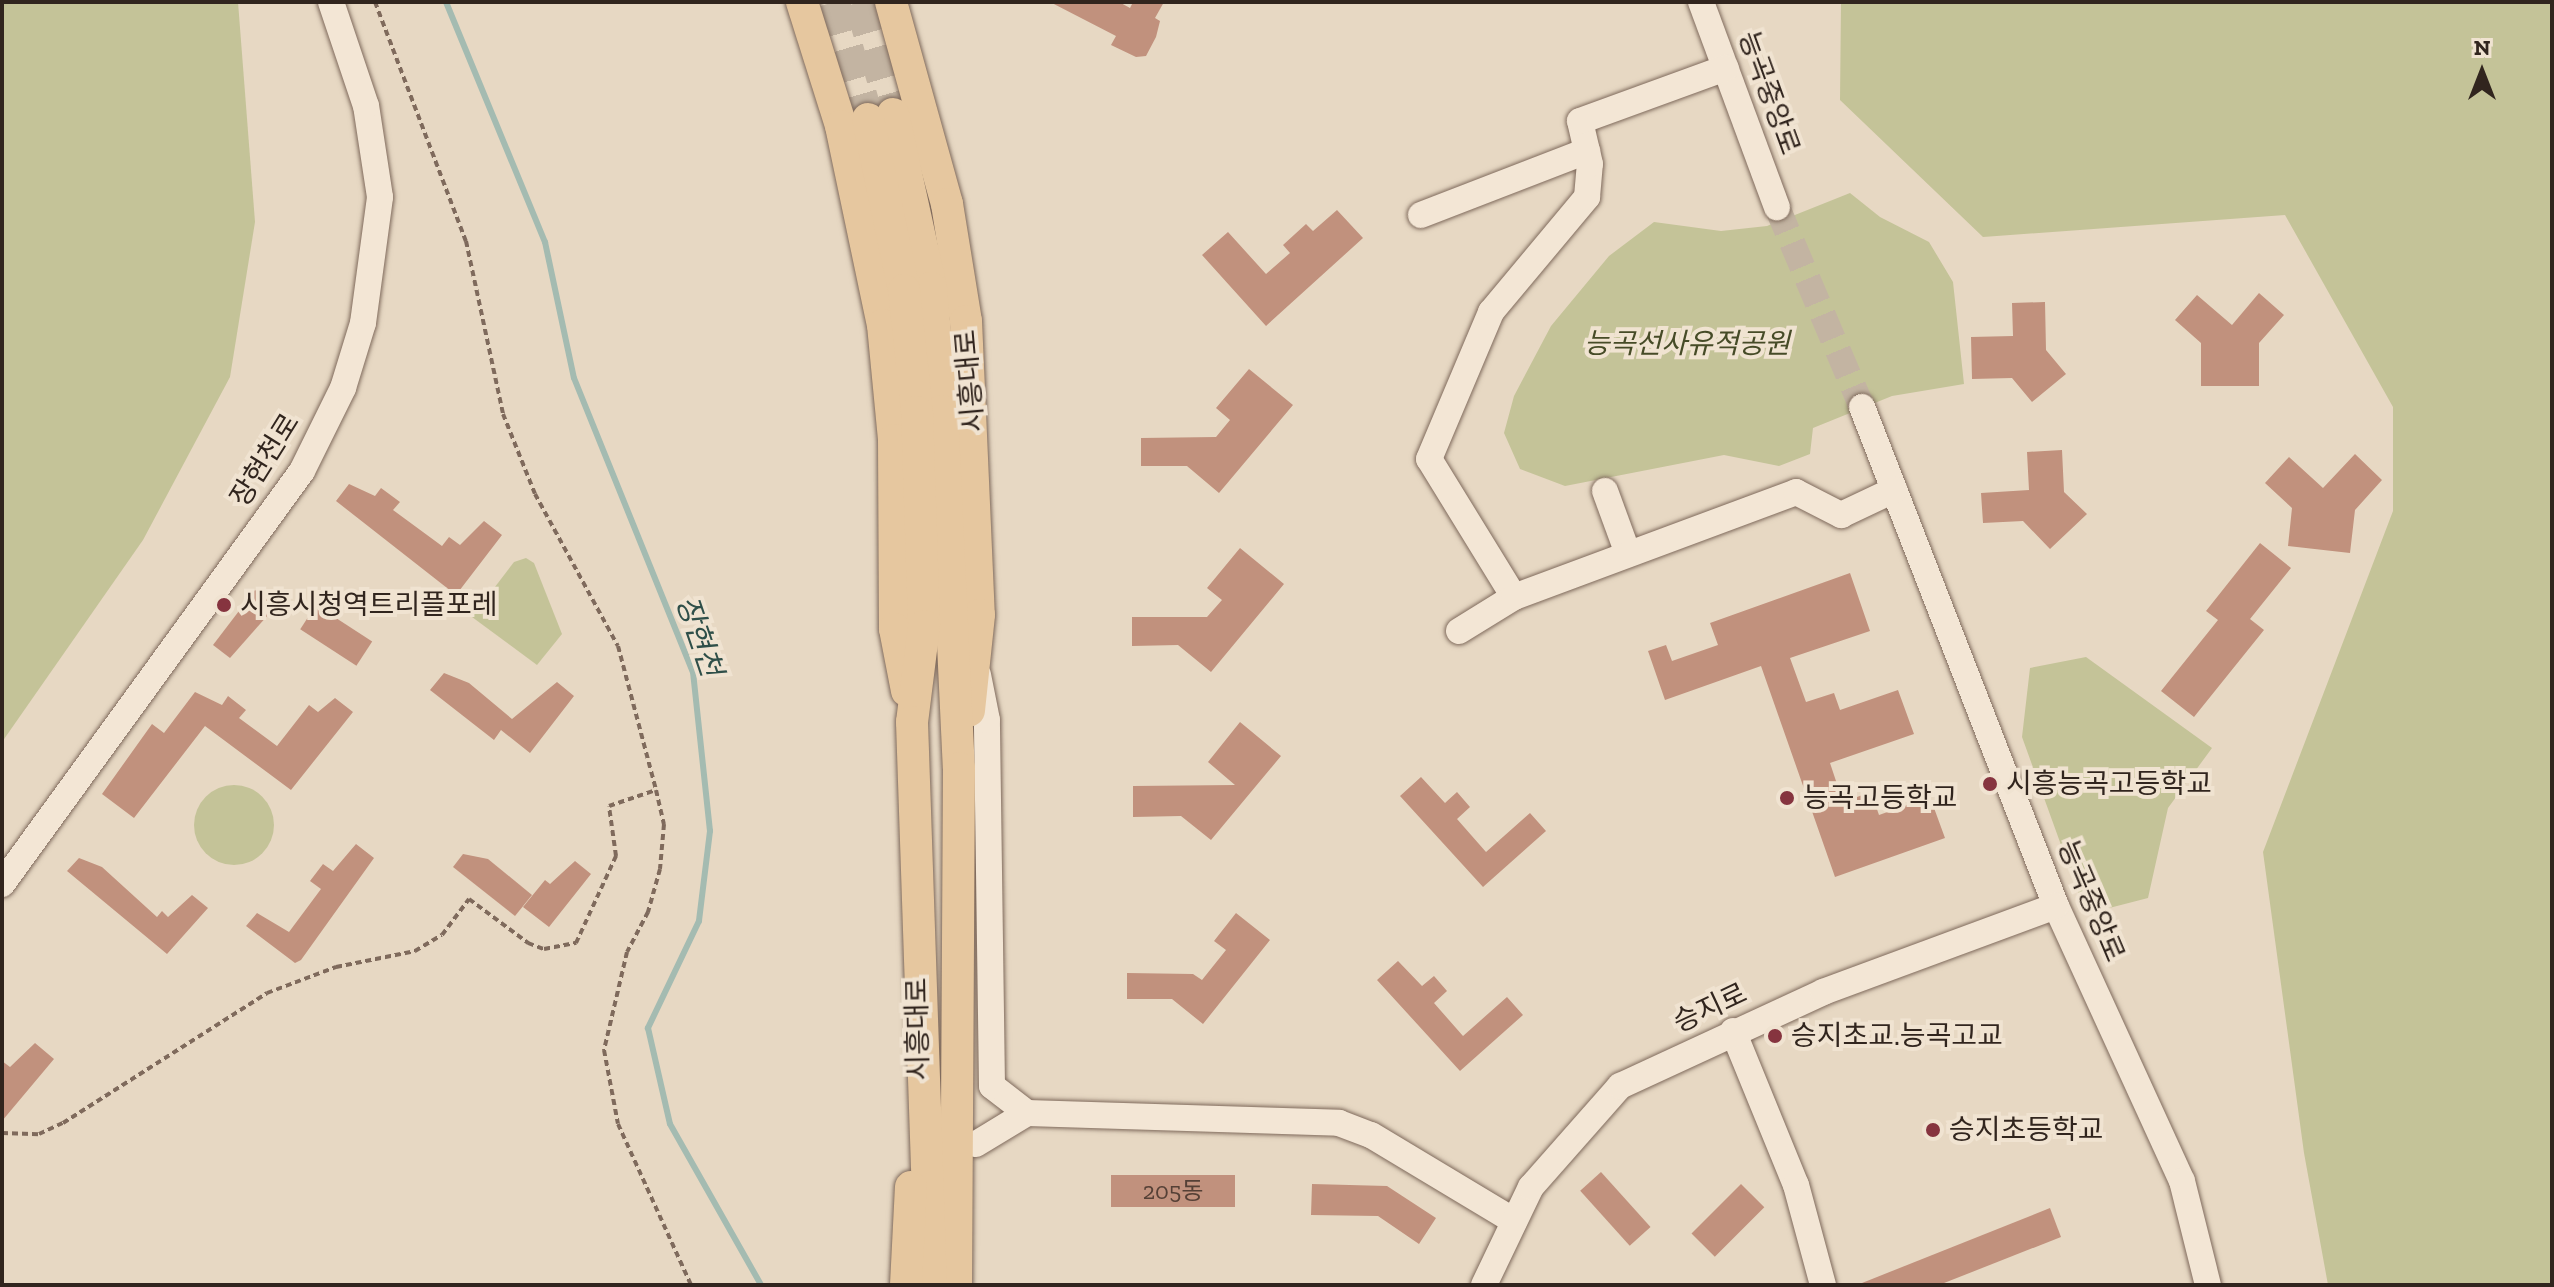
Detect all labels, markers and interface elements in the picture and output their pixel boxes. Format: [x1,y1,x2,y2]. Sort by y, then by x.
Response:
street label: 능곡중앙로 [1731,27,1807,159]
north arrow [2442,32,2522,112]
text: N [2474,34,2490,61]
park label: 능곡선사유적공원 [1584,327,1790,361]
street label: 시흥대로 [949,328,991,434]
street label: 장현천로 [223,407,307,513]
place label: 시흥시청역트리플포레 [240,588,498,622]
water label: 장현천 [669,591,729,681]
marker: 시흥시청역트리플포레 [215,596,233,614]
place label: 시흥능곡고등학교 [2006,767,2212,801]
marker: 시흥능곡고등학교 [1981,775,1999,793]
place label: 능곡고등학교 [1803,781,1958,815]
marker: 능곡고등학교 [1778,789,1796,807]
street label: 능곡중앙로 [2050,835,2132,967]
street label: 승지로 [1668,976,1752,1040]
street label: 시흥대로 [900,977,936,1081]
place label: 승지초교.능곡고교 [1791,1019,2003,1053]
marker: 승지초교.능곡고교 [1766,1027,1784,1045]
place label: 승지초등학교 [1949,1113,2104,1147]
marker: 승지초등학교 [1924,1121,1942,1139]
house number: 205동 [1143,1177,1203,1205]

